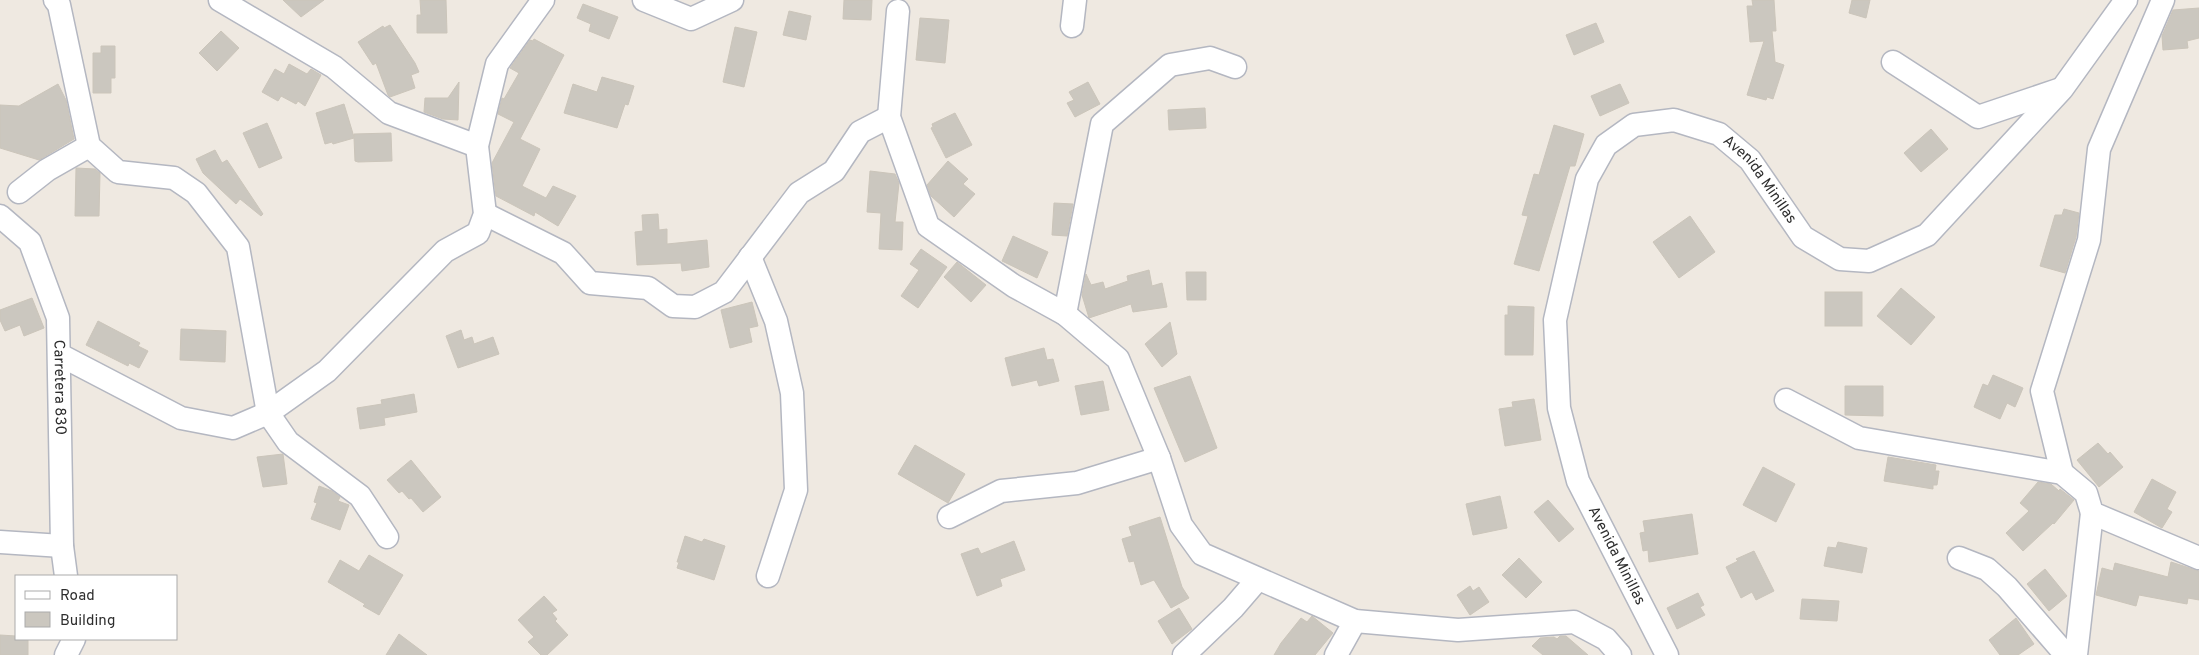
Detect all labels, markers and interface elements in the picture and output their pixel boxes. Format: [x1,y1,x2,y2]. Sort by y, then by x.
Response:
street label: Avenida Minillas [1719,132,1801,227]
street label: Carretera 830 [49,339,70,435]
street label: Avenida Minillas [1583,503,1649,609]
legend [15,575,178,640]
text: Road [60,587,95,606]
text: Building [60,612,115,631]

